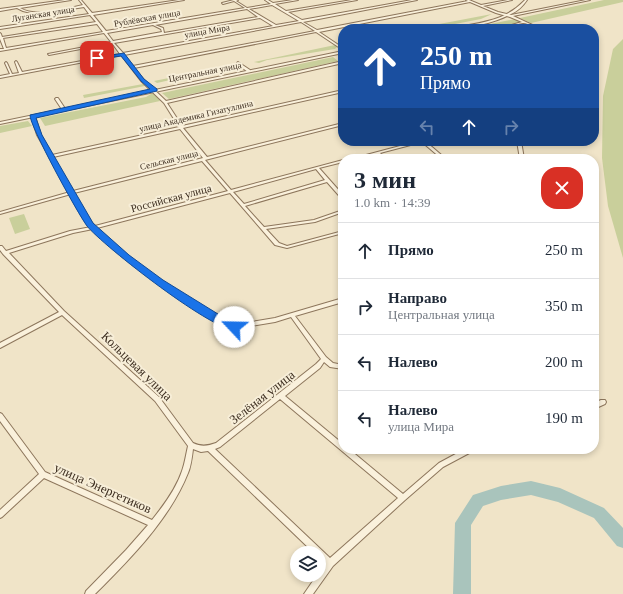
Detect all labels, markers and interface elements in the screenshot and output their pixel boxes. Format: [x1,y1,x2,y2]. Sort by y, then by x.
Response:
street label: Луганская улица [11,4,75,24]
street label: Рублёвская улица [113,7,181,29]
street label: улица Мира [184,22,230,40]
icon: ahead [354,40,406,92]
text: 250 m [420,40,492,71]
pin [80,41,114,75]
icon: arrive [86,47,108,69]
street label: Центральная улица [168,60,242,84]
text: Прямо [420,73,471,93]
street label: улица Академика Гизатуллина [138,98,254,134]
icon: left [416,116,438,138]
icon: ahead [458,116,480,138]
icon: right [500,116,522,138]
street label: Сельская улица [139,148,199,172]
text: 3 мин [354,167,416,193]
button: close [541,167,583,209]
street label: Российская улица [129,181,213,215]
text: 1.0 km · 14:39 [354,195,431,210]
icon: ahead [354,240,376,262]
text: Прямо [388,242,434,258]
text: 250 m [545,242,583,258]
text: Направо [388,290,447,306]
icon: right [354,296,376,318]
text: 350 m [545,298,583,314]
position arrow [213,306,255,348]
text: Центральная улица [388,307,495,322]
street label: Кольцевая улица [98,328,176,404]
icon: left [354,352,376,374]
text: Налево [388,354,438,370]
text: 200 m [545,354,583,370]
street label: Зелёная улица [226,367,298,427]
text: Налево [388,402,438,418]
icon: left [354,408,376,430]
text: 190 m [545,410,583,426]
text: улица Мира [388,419,454,434]
street label: улица Энергетиков [52,460,154,516]
map controls [290,546,326,582]
button: layers [290,546,326,582]

